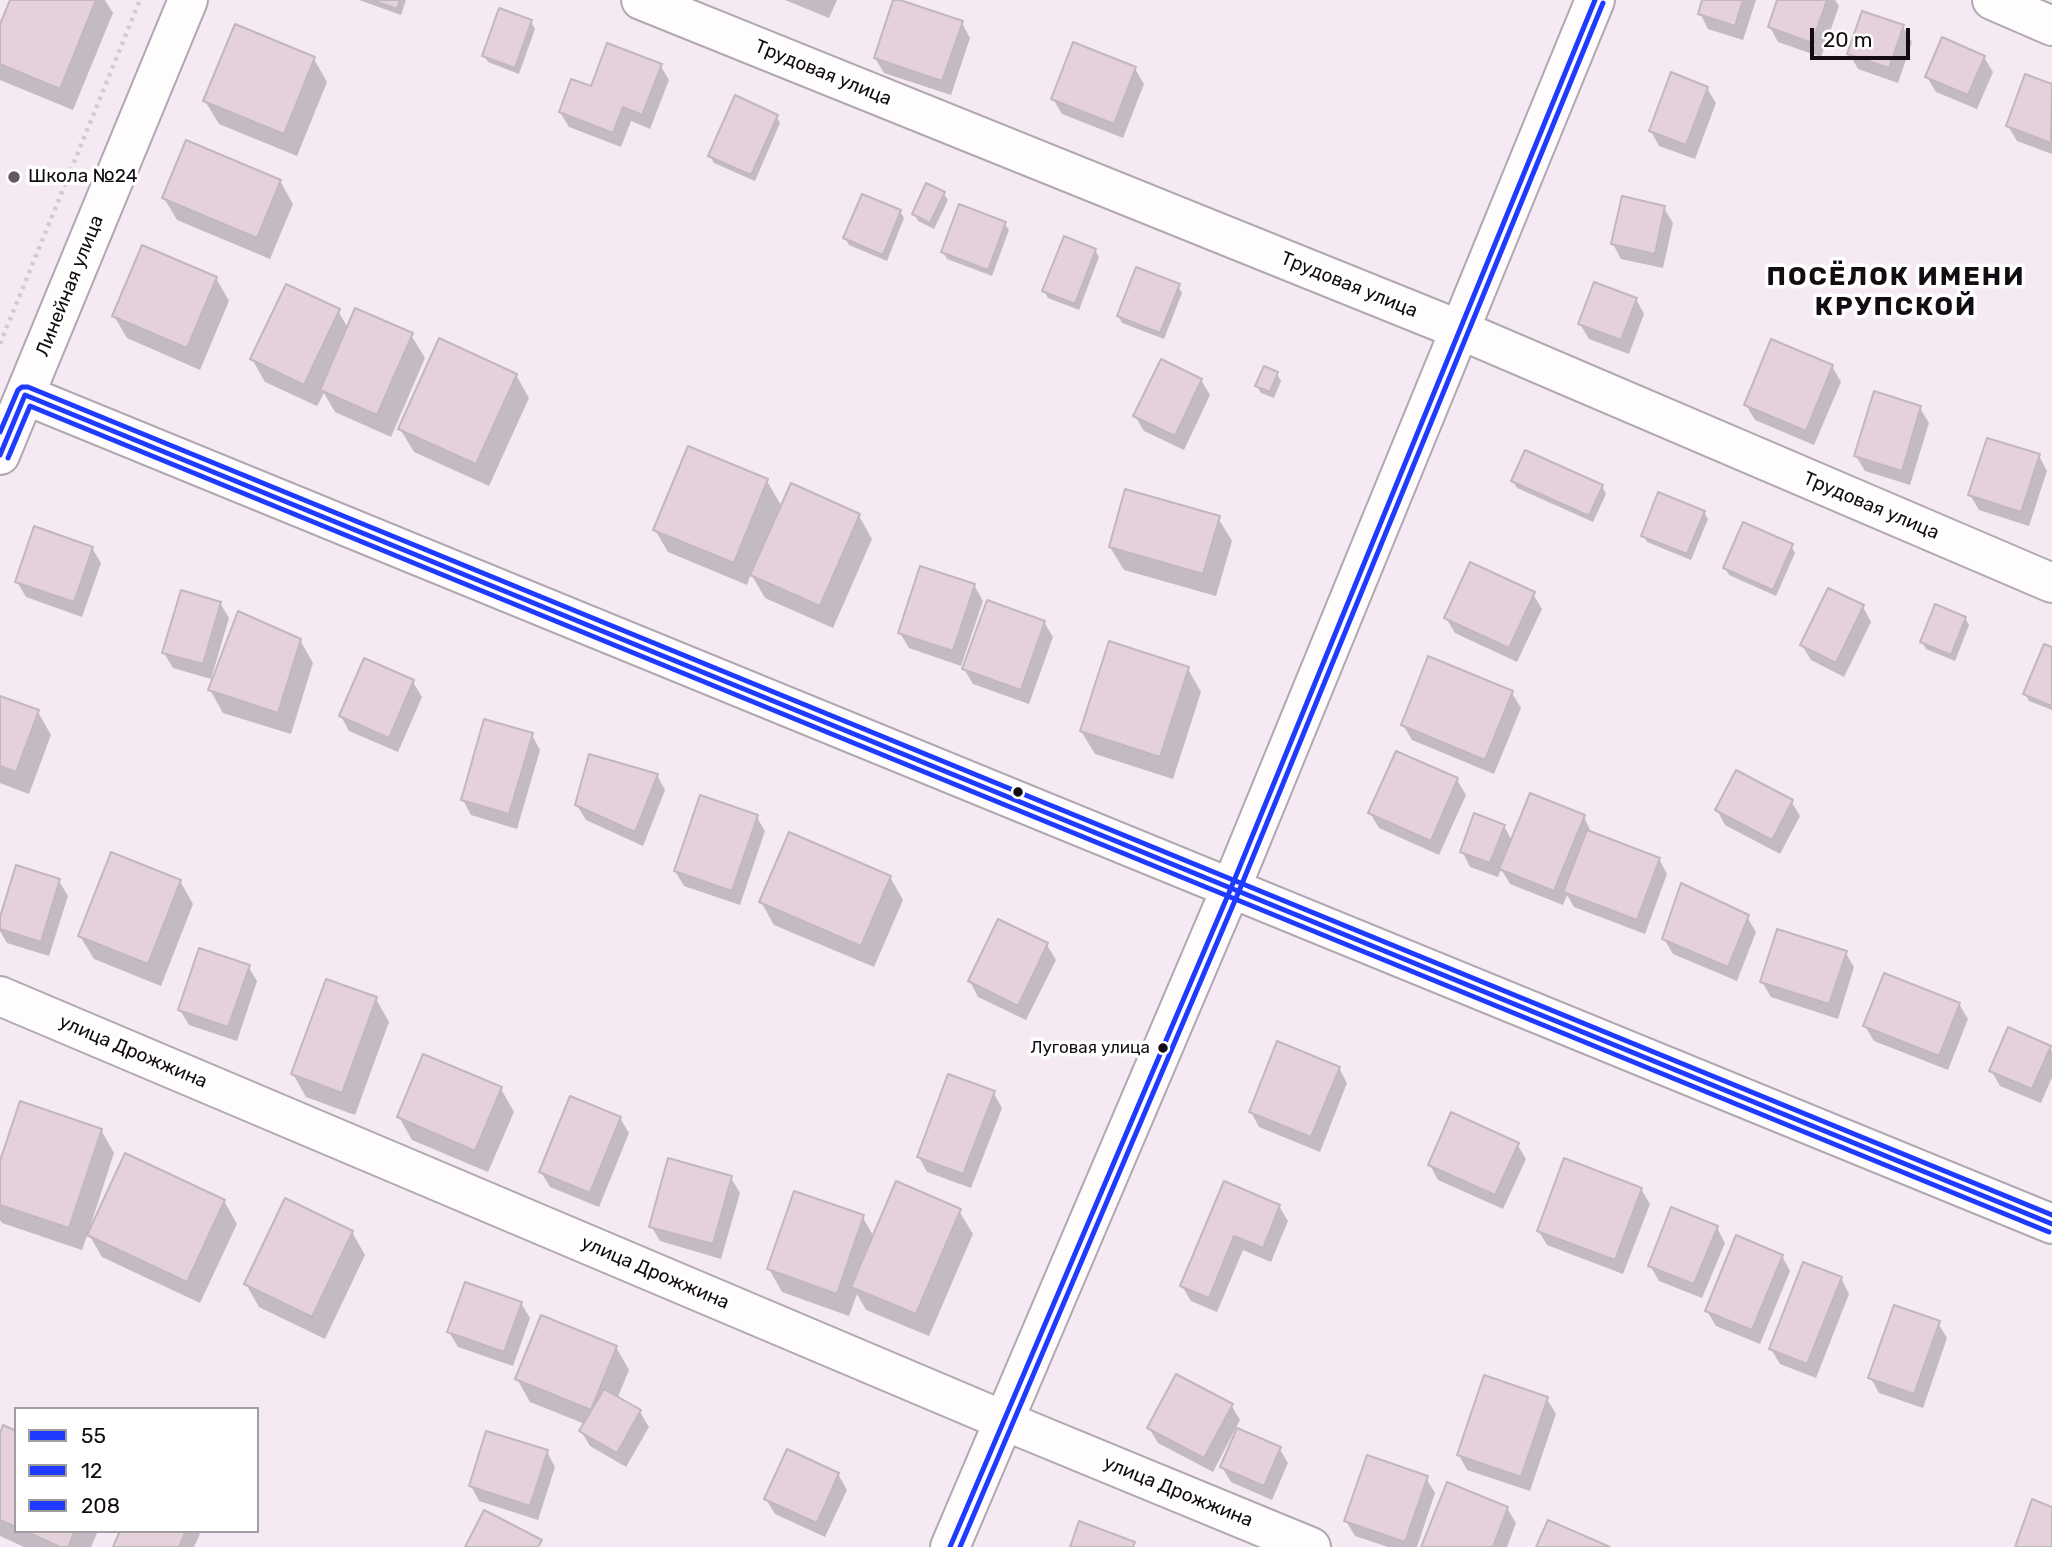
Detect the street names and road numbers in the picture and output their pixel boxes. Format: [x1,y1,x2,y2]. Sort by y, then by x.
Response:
street label: Трудовая улица [751,35,895,111]
street label: Линейная улица [31,212,109,360]
street label: Трудовая улица [1277,247,1421,323]
street label: Трудовая улица [1800,467,1942,545]
street label: улица Дрожжина [55,1010,211,1094]
street label: улица Дрожжина [577,1231,733,1315]
street label: улица Дрожжина [1100,1452,1256,1532]

